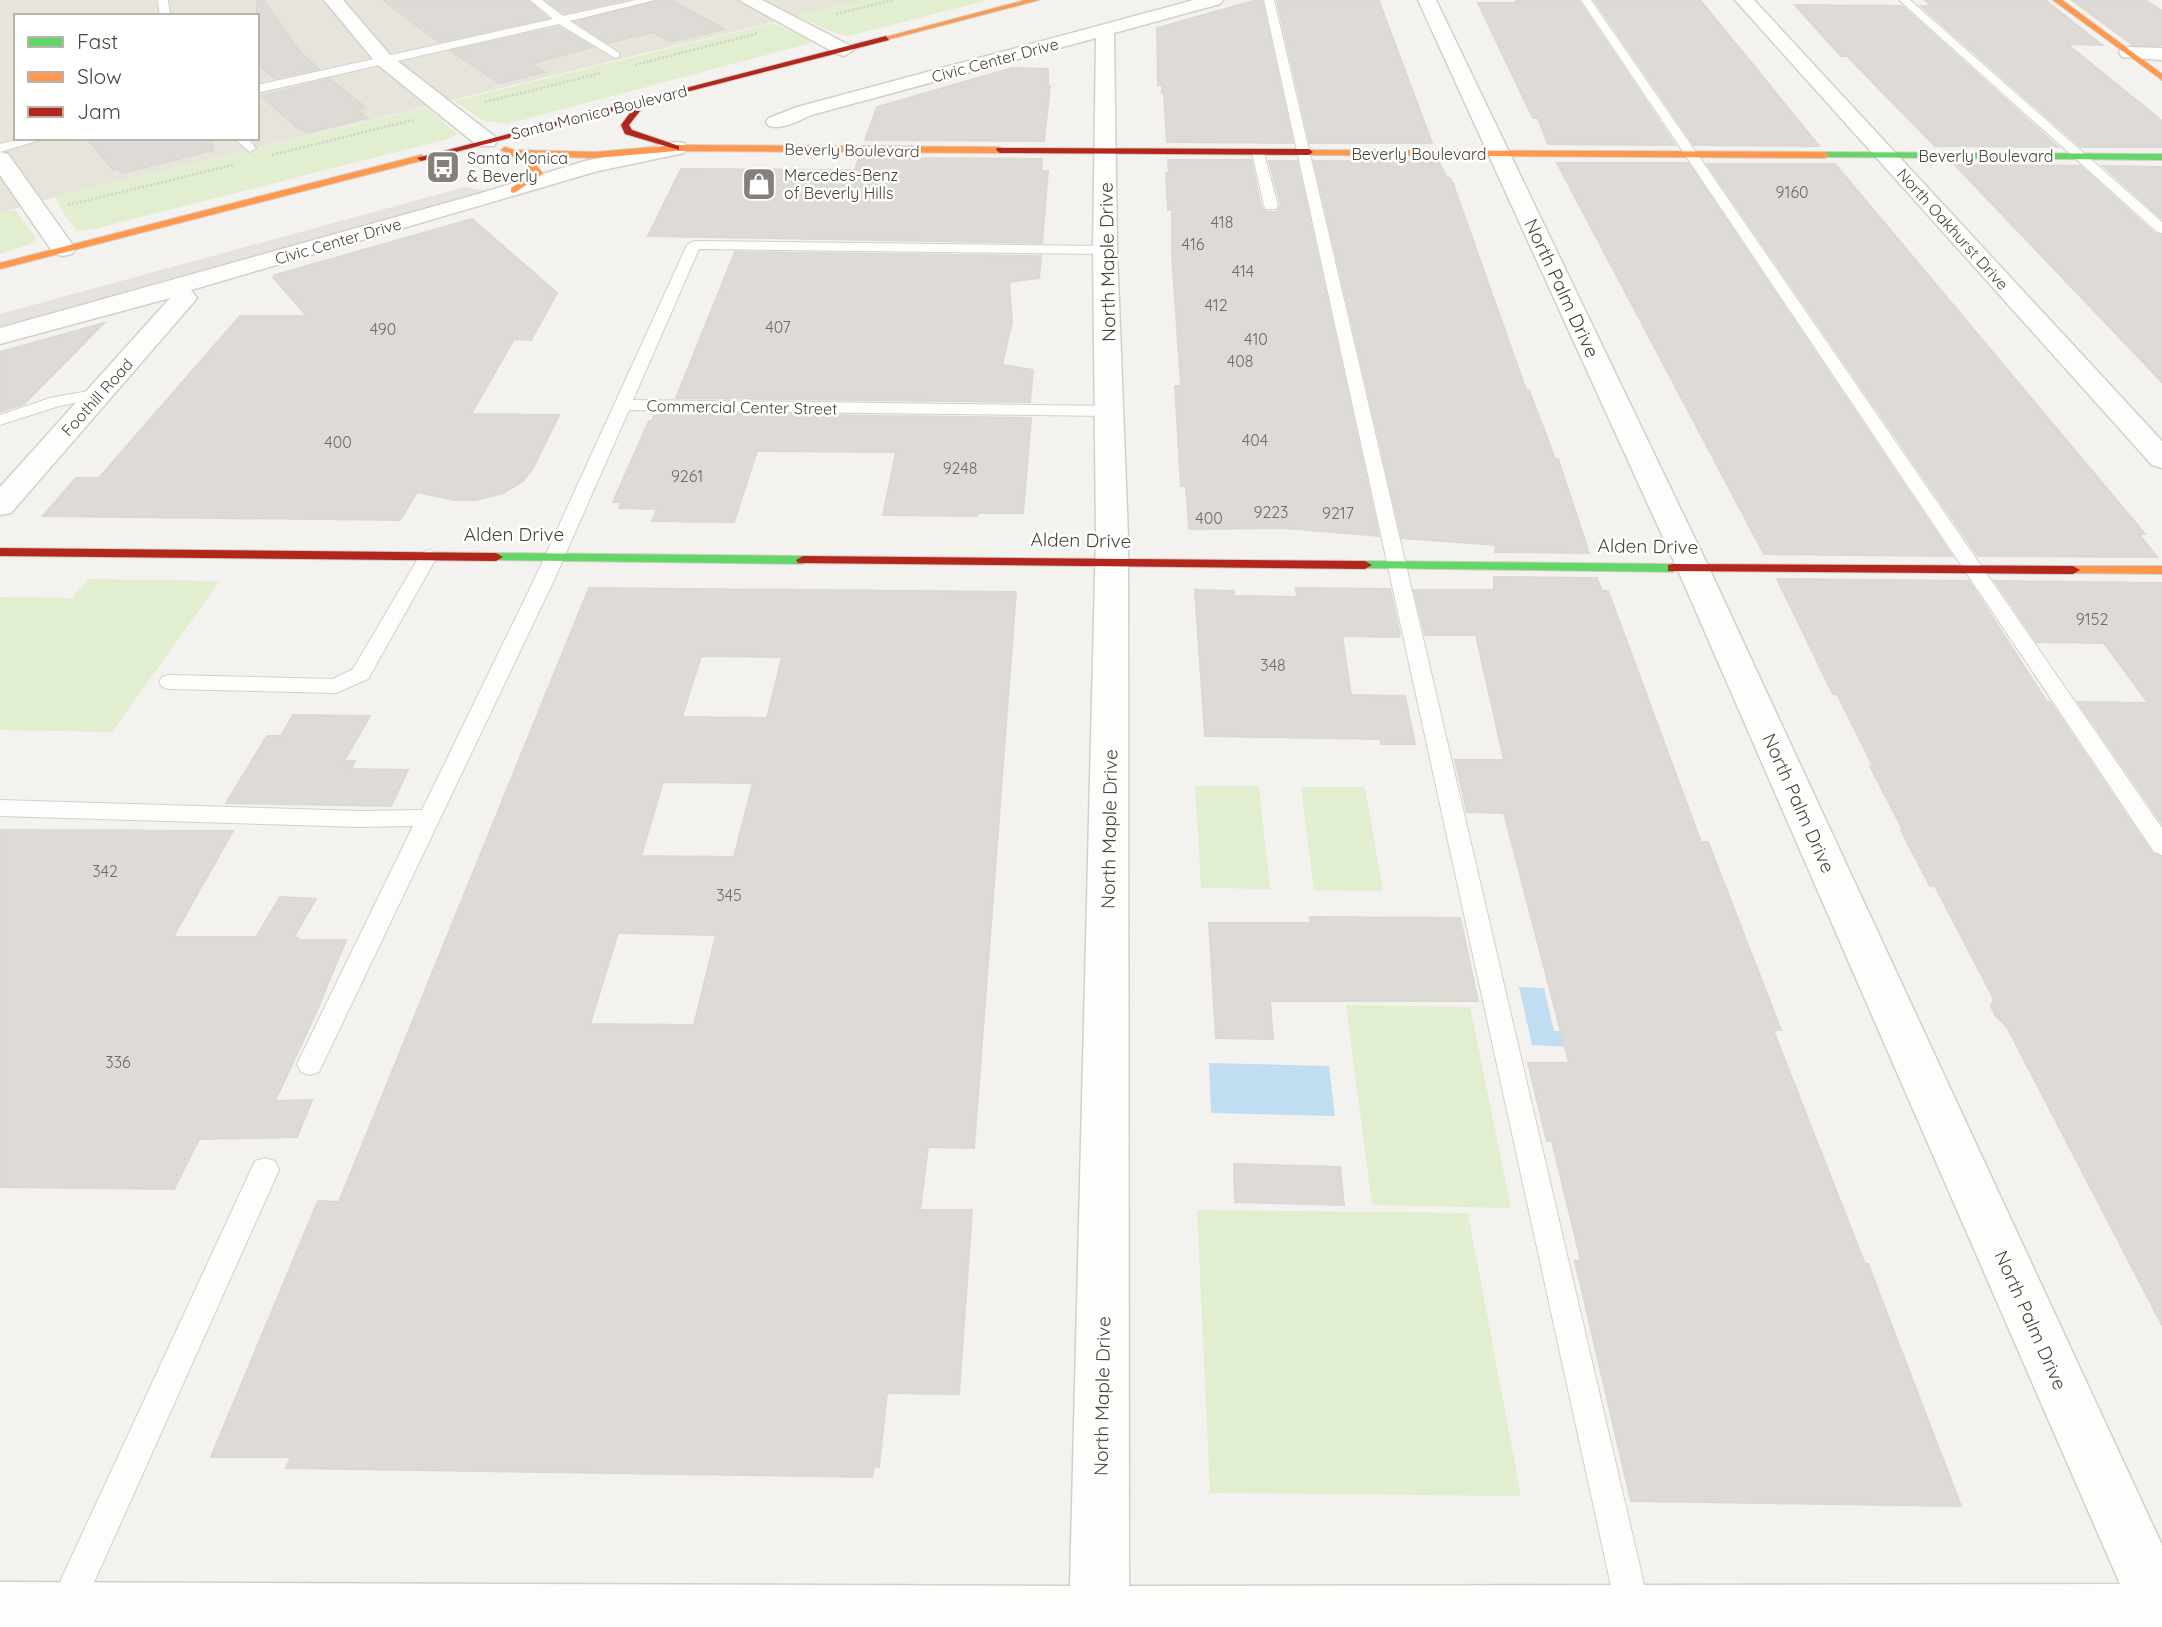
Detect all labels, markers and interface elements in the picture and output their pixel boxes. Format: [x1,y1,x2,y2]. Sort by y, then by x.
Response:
legend [14,14,259,140]
text: Fast [77,28,118,54]
street label: Civic Center Drive [929,33,1061,87]
text: Slow [77,63,122,89]
street label: Santa Monica Boulevard [509,80,689,144]
text: Jam [77,98,121,124]
street label: Beverly Boulevard [784,139,920,161]
street label: Beverly Boulevard [1351,144,1487,164]
street label: Beverly Boulevard [1918,146,2054,166]
bus stop icon: Santa Monica & Beverly [424,148,462,186]
place label: Santa Monica & Beverly [467,148,568,186]
street label: North Oakhurst Drive [1893,164,2013,294]
shop icon: Mercedes-Benz of Beverly Hills [740,165,778,203]
place label: Mercedes-Benz of Beverly Hills [784,165,898,203]
street label: North Maple Drive [1094,182,1120,342]
house number: 9160 [1775,182,1809,202]
house number: 418 [1211,212,1233,232]
street label: Civic Center Drive [272,213,404,269]
street label: North Palm Drive [1519,215,1605,361]
house number: 416 [1182,234,1205,254]
house number: 414 [1232,261,1254,281]
house number: 412 [1204,295,1228,315]
house number: 407 [765,317,791,337]
house number: 490 [370,319,396,339]
house number: 410 [1244,329,1268,349]
house number: 408 [1227,351,1253,371]
street label: Foothill Road [57,354,137,440]
street label: Commercial Center Street [646,395,838,419]
house number: 404 [1242,430,1268,450]
house number: 400 [324,432,352,452]
house number: 9248 [943,458,977,478]
house number: 9261 [671,466,703,486]
house number: 9223 [1253,502,1289,522]
house number: 9217 [1322,503,1354,523]
house number: 400 [1195,508,1223,528]
street label: Alden Drive [464,522,564,546]
street label: Alden Drive [1030,527,1132,553]
street label: Alden Drive [1597,533,1699,559]
house number: 9152 [2076,609,2108,629]
house number: 348 [1260,655,1286,675]
street label: North Palm Drive [1757,729,1841,877]
street label: North Maple Drive [1096,749,1122,909]
house number: 342 [92,861,118,881]
house number: 345 [716,885,742,905]
house number: 336 [105,1052,131,1072]
street label: North Palm Drive [1989,1246,2073,1394]
street label: North Maple Drive [1089,1316,1115,1476]

